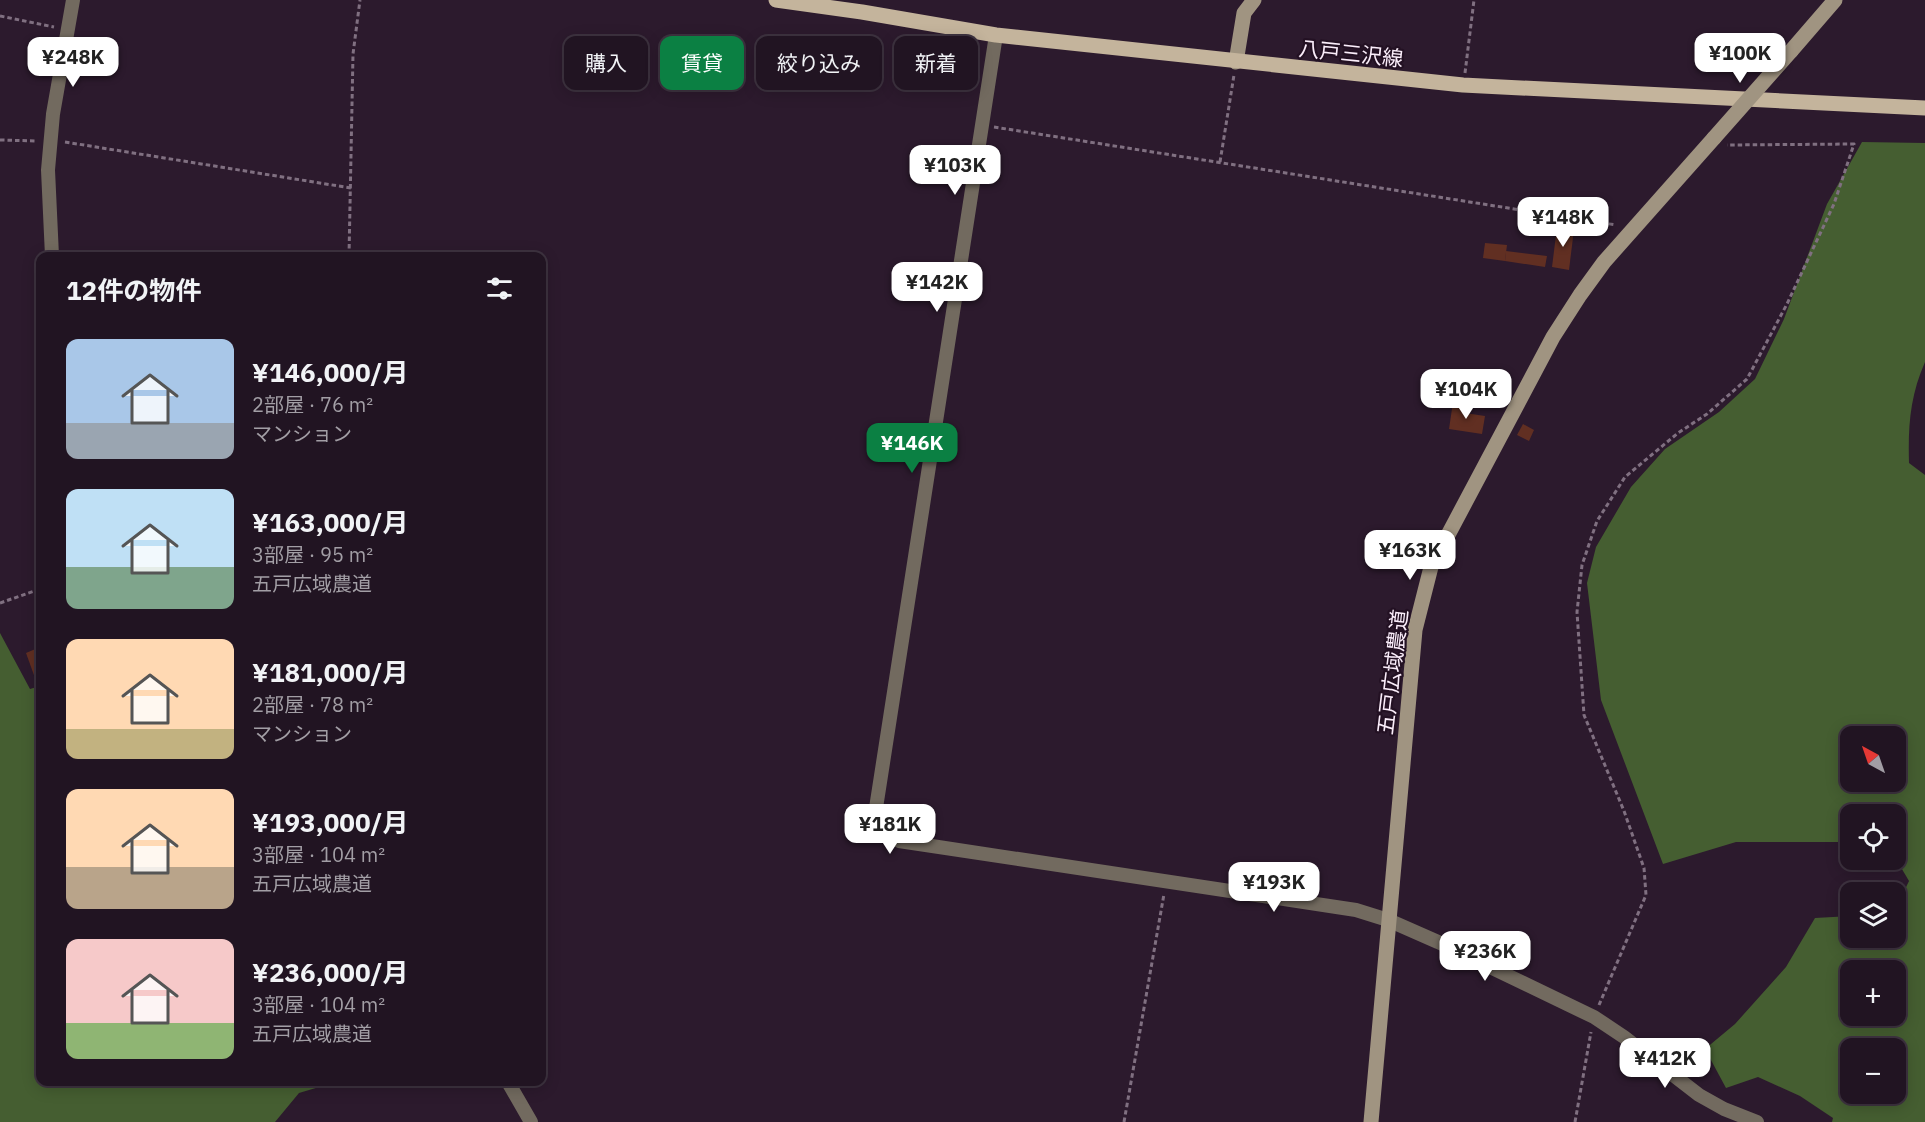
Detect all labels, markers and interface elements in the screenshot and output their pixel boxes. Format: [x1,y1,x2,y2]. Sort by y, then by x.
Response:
pin: ¥100K [1698,33,1782,84]
street label: 八戸三沢線 [1297,34,1405,72]
chip: 購入 [564,36,648,90]
chip: 賃貸 [660,36,744,90]
chip: 絞り込み [756,36,882,90]
chip: 新着 [894,36,978,90]
pin: ¥248K [31,37,115,88]
text: ¥100K [1709,39,1771,66]
text: ¥248K [42,43,104,70]
pin: ¥103K [913,145,997,196]
text: ¥103K [924,151,986,178]
pin: ¥148K [1521,197,1605,248]
text: ¥148K [1532,203,1594,230]
pin: ¥142K [895,262,979,313]
text: ¥142K [906,268,968,295]
icon: filters [483,272,516,305]
text: 12件の物件 [66,273,201,307]
text: ¥146,000/月 [252,355,409,389]
icon: home [114,363,186,435]
pin: ¥104K [1424,369,1508,420]
text: ¥104K [1435,375,1497,402]
text: 2部屋 · 76 m² [252,391,373,418]
text: マンション [252,420,352,447]
pin: ¥146K [870,423,954,474]
text: ¥146K [881,429,943,456]
text: ¥163,000/月 [252,505,409,539]
icon: home [114,513,186,585]
pin: ¥163K [1368,530,1452,581]
text: ¥163K [1379,536,1441,563]
text: 3部屋 · 95 m² [252,541,373,568]
text: 五戸広域農道 [252,570,372,597]
street label: 五戸広域農道 [1370,608,1414,736]
text: ¥181,000/月 [252,655,409,689]
icon: home [114,663,186,735]
text: 2部屋 · 78 m² [252,691,373,718]
text: マンション [252,720,352,747]
north arrow [1840,726,1906,792]
map controls [1840,726,1906,1104]
pin: ¥181K [848,804,932,855]
button: locate [1840,804,1906,870]
text: ¥193,000/月 [252,805,409,839]
text: ¥181K [859,810,921,837]
icon: home [114,813,186,885]
text: 3部屋 · 104 m² [252,841,385,868]
pin: ¥193K [1232,862,1316,913]
text: ¥193K [1243,868,1305,895]
text: 五戸広域農道 [252,870,372,897]
button: layers [1840,882,1906,948]
pin: ¥236K [1443,931,1527,982]
text: ¥236K [1454,937,1516,964]
text: ¥236,000/月 [252,955,409,989]
button: + [1840,960,1906,1026]
icon: home [114,963,186,1035]
text: 3部屋 · 104 m² [252,991,385,1018]
text: 五戸広域農道 [252,1020,372,1047]
pin: ¥412K [1623,1038,1707,1089]
button: − [1840,1038,1906,1104]
text: ¥412K [1634,1044,1696,1071]

